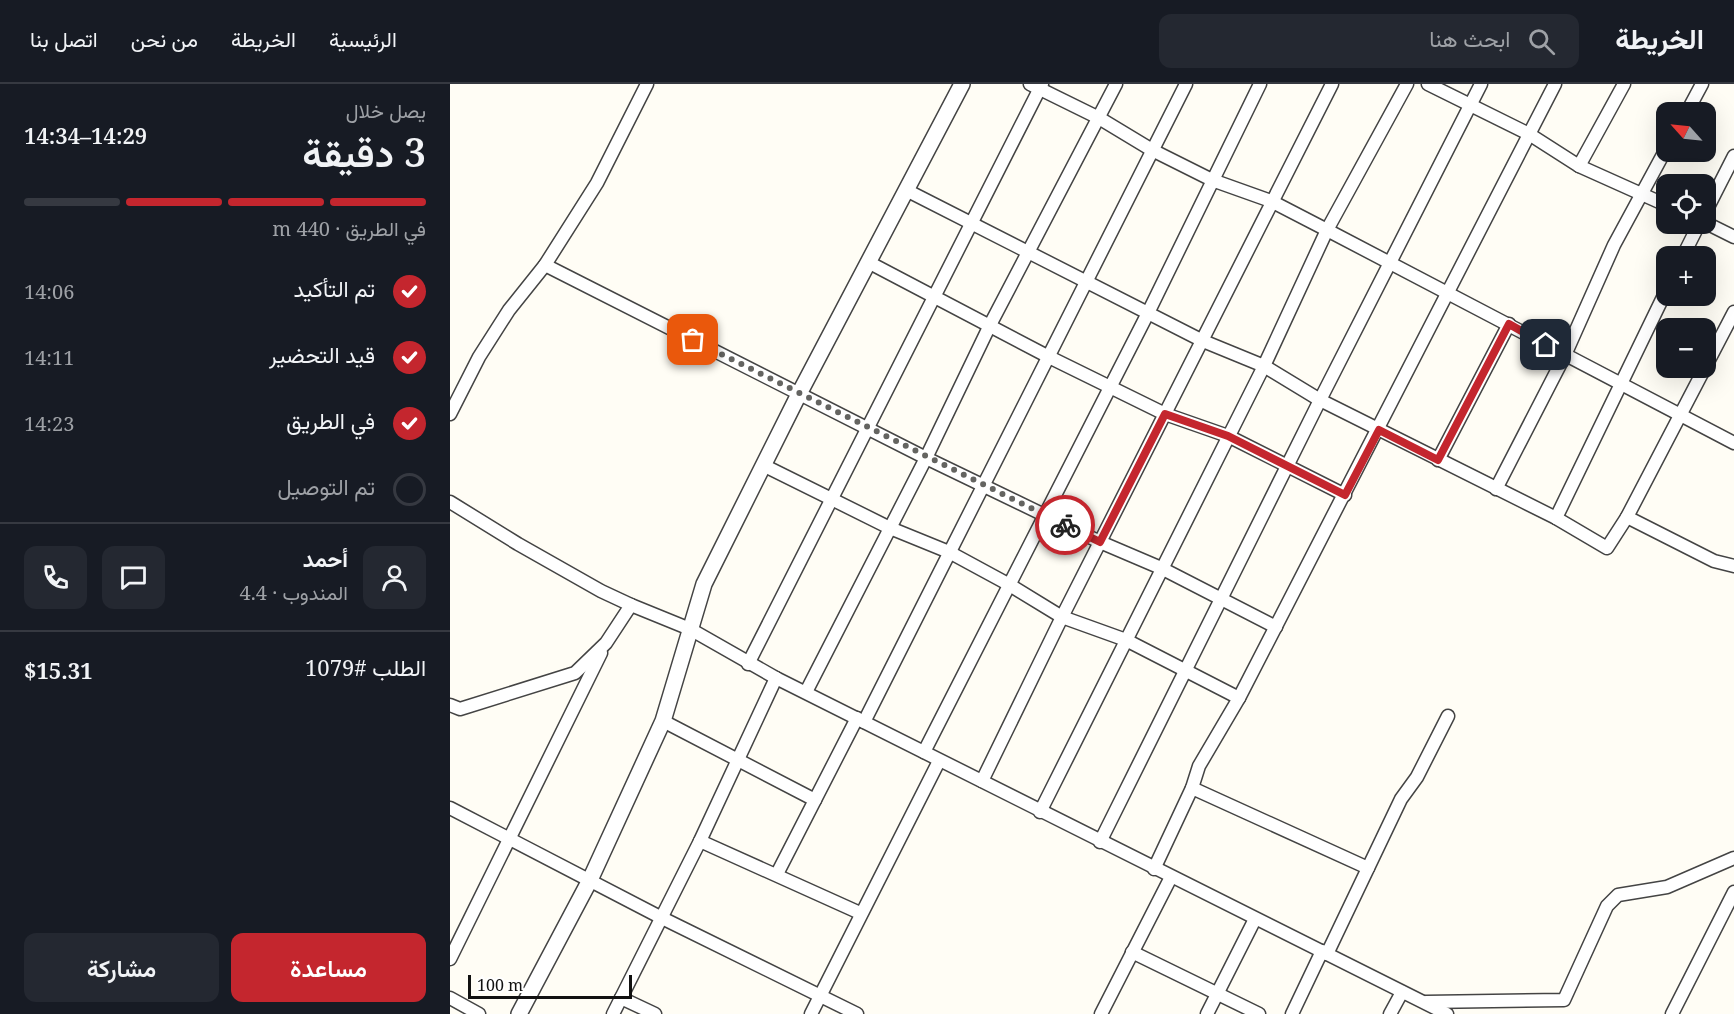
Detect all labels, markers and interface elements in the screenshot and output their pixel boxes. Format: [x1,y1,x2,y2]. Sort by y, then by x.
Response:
search box [1159,14,1579,68]
text: الخريطة [1615,19,1704,57]
text: ابحث هنا [1429,23,1510,53]
text: اتصل بنا [30,25,98,53]
text: من نحن [131,25,198,53]
text: الخريطة [231,25,296,53]
text: الرئيسية [329,25,397,53]
icon: search [1525,25,1558,58]
text: يصل خلال [346,97,426,124]
north arrow [1656,102,1716,162]
map controls [1656,102,1716,378]
text: 14:29–14:34 [24,120,147,150]
text: 3 دقيقة [302,125,426,178]
button: locate [1656,174,1716,234]
text: في الطريق · 440 m [272,215,426,242]
button: + [1656,246,1716,306]
text: تم التأكيد [294,273,375,303]
icon: check [393,275,426,308]
text: 14:06 [24,278,74,305]
pin [667,314,718,365]
button: − [1656,318,1716,378]
pin [1520,319,1571,370]
icon: bag [676,323,709,356]
icon: home [1529,328,1562,361]
text: قيد التحضير [269,339,375,369]
icon: check [393,341,426,374]
text: 14:11 [24,344,74,371]
text: في الطريق [286,405,375,435]
icon: check [393,407,426,440]
text: 14:23 [24,410,74,437]
text: تم التوصيل [278,471,375,501]
courier [1035,495,1095,555]
icon: bike [1049,509,1082,542]
text: أحمد [303,543,348,573]
button: phone [24,546,87,609]
button: chat [102,546,165,609]
button: person [363,546,426,609]
text: المندوب · 4.4 [240,579,348,606]
text: الطلب #1079 [305,652,426,682]
text: $15.31 [24,655,93,685]
button: مشاركة [24,933,219,1002]
button: مساعدة [231,933,426,1002]
scale bar [468,972,632,1000]
text: 100 m [477,974,523,996]

